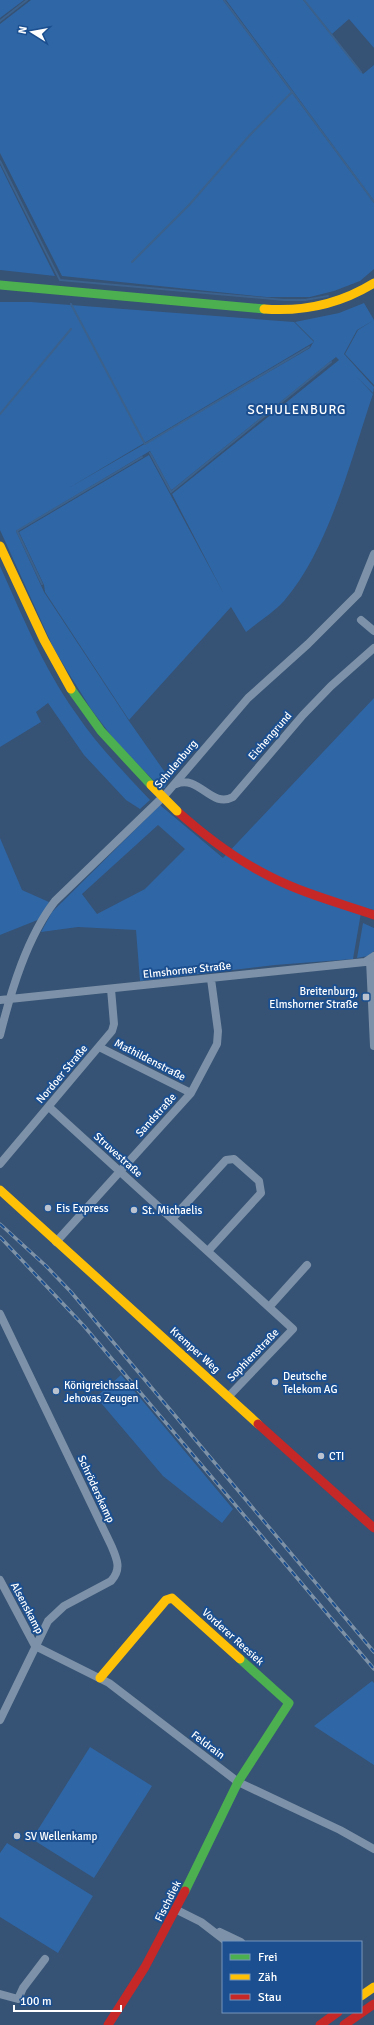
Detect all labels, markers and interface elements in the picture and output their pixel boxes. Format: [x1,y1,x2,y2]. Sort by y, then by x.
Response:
north arrow [12,12,52,52]
text: N [16,25,30,35]
district label: SCHULENBURG [248,402,346,418]
street label: Eichengrund [246,709,295,763]
street label: Schulenburg [152,737,200,791]
street label: Elmshorner Straße [142,959,232,981]
place label: Breitenburg, Elmshorner Straße [269,985,358,1011]
marker: Breitenburg, Elmshorner Straße [361,992,371,1002]
street label: Mathildenstraße [112,1036,188,1084]
street label: Nordoer Straße [34,1042,90,1106]
street label: Sandstraße [133,1091,179,1139]
street label: Struvestraße [91,1130,145,1180]
place label: Eis Express [56,1202,109,1215]
marker: Eis Express [43,1203,53,1213]
place label: St. Michaelis [142,1204,203,1217]
marker: St. Michaelis [129,1205,139,1215]
street label: Kremper Weg [167,1324,223,1376]
street label: Sophienstraße [224,1326,282,1384]
place label: Deutsche Telekom AG [283,1370,338,1396]
marker: Deutsche Telekom AG [270,1377,280,1387]
place label: Königreichssaal Jehovas Zeugen [64,1379,139,1405]
marker: Königreichssaal Jehovas Zeugen [51,1386,61,1396]
place label: CTI [329,1450,344,1463]
marker: CTI [316,1451,326,1461]
street label: Schröderskamp [75,1453,117,1525]
street label: Alsenskamp [8,1580,46,1636]
street label: Vorderer Reesiek [199,1606,267,1669]
street label: Feldrain [189,1728,227,1762]
place label: SV Wellenkamp [25,1830,97,1843]
marker: SV Wellenkamp [12,1831,22,1841]
street label: Fischdiek [152,1878,184,1924]
legend [222,1941,362,2013]
text: Frei [258,1950,277,1965]
text: Zäh [258,1970,277,1985]
scale bar [14,1987,121,2013]
text: Stau [258,1990,282,2005]
text: 100 m [20,1994,52,2009]

